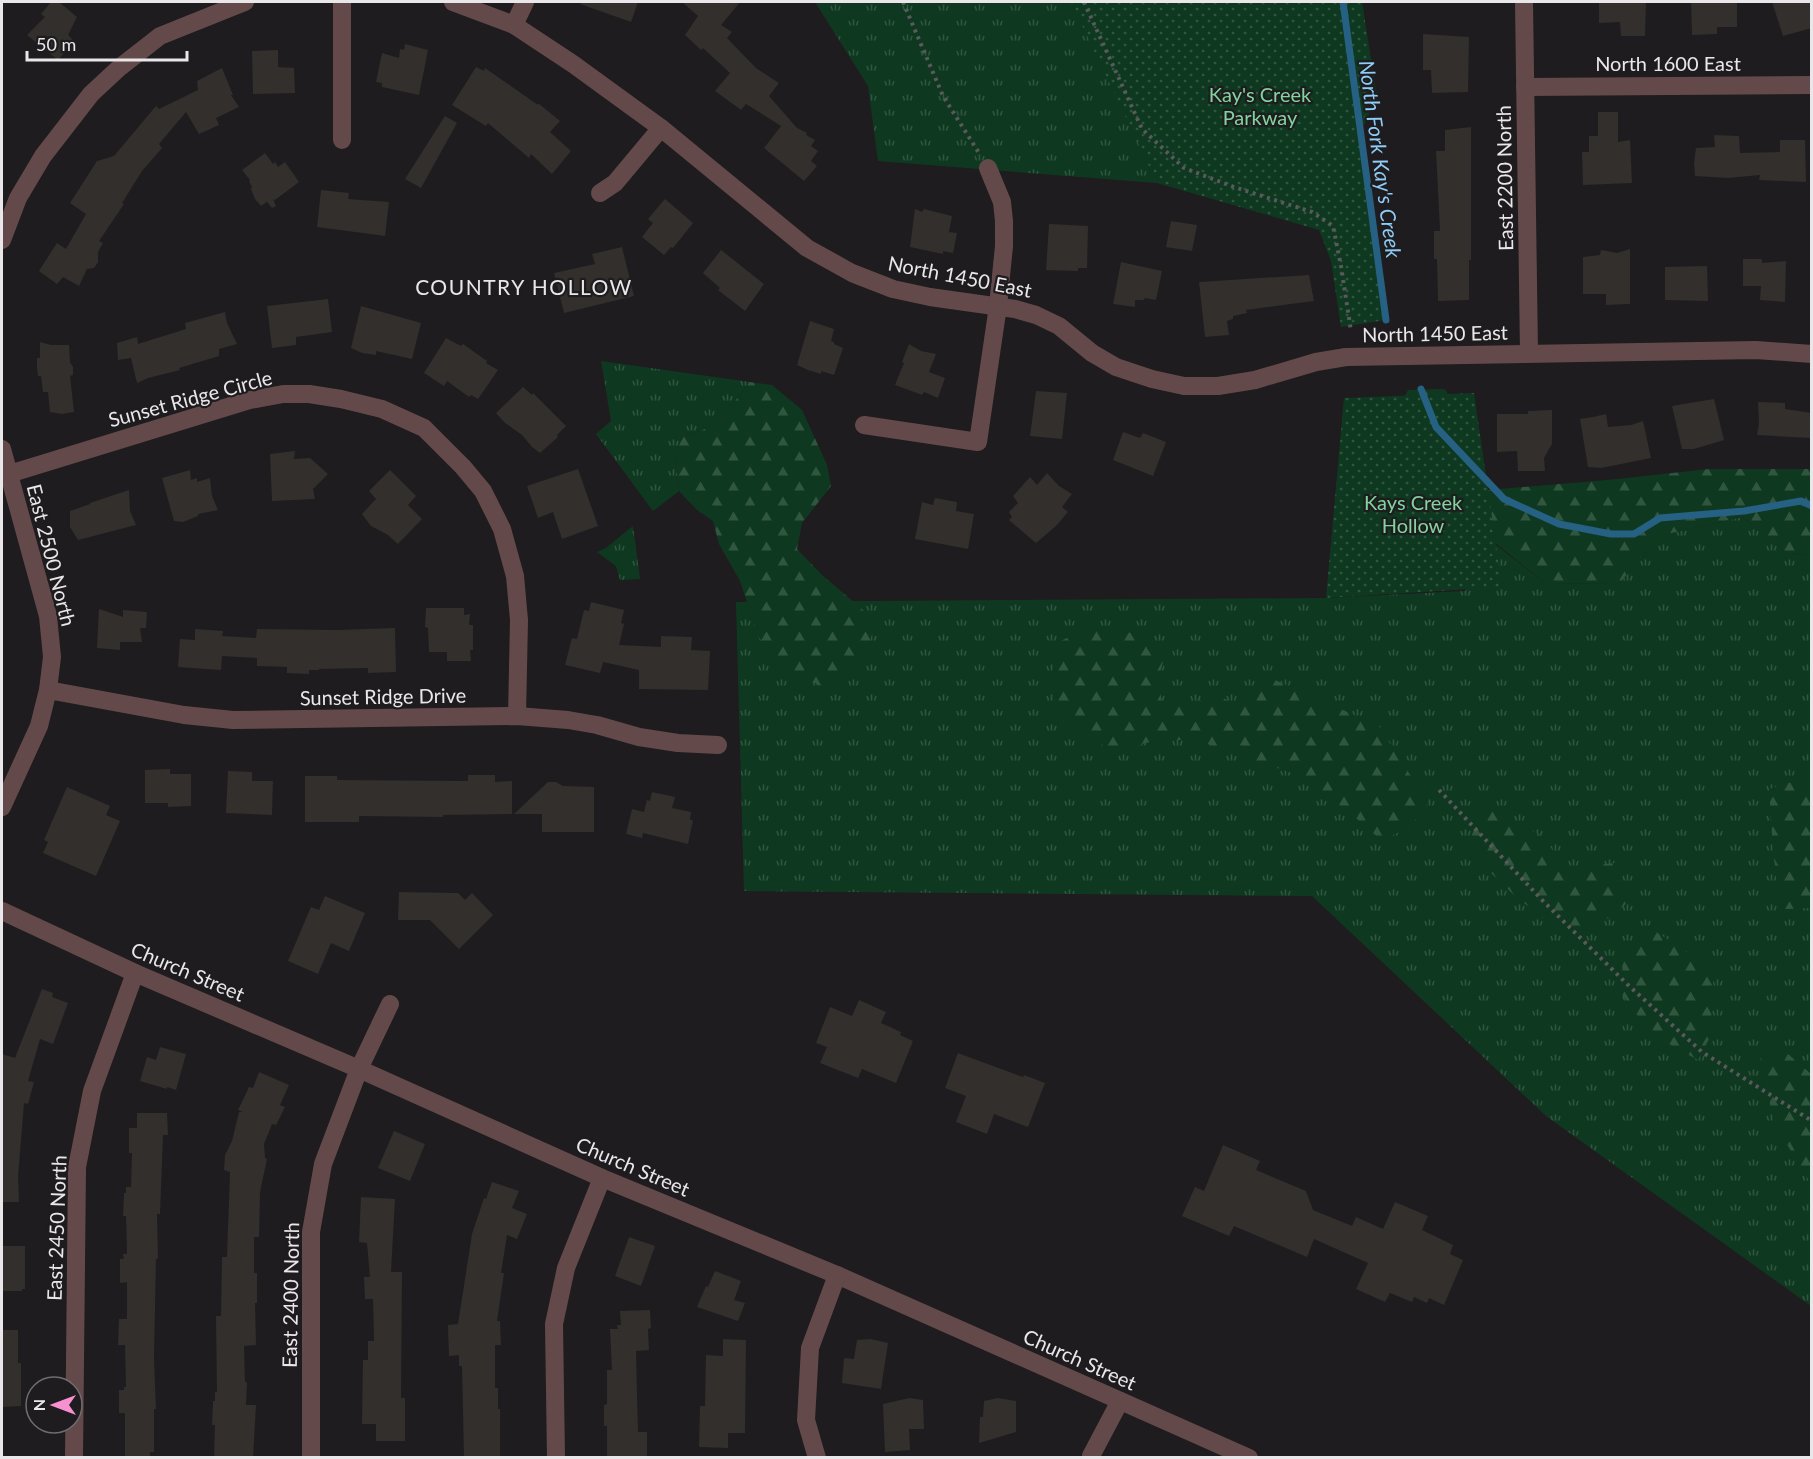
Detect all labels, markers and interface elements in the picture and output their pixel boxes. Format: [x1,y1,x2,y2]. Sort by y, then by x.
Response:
scale bar [27,24,188,62]
text: 50 m [36,33,76,55]
street label: North 1600 East [1595,51,1741,75]
water label: North Fork Kay's Creek [1355,58,1407,261]
park label: Kay's Creek Parkway [1209,82,1312,129]
street label: East 2200 North [1491,105,1517,251]
street label: North 1450 East [886,250,1034,302]
district label: COUNTRY HOLLOW [415,274,633,299]
street label: North 1450 East [1362,320,1508,346]
street label: Sunset Ridge Circle [105,365,275,431]
street label: East 2500 North [23,481,81,629]
park label: Kays Creek Hollow [1364,490,1463,537]
street label: Sunset Ridge Drive [300,683,466,709]
street label: Church Street [128,936,248,1006]
street label: Church Street [573,1131,693,1201]
street label: East 2450 North [41,1155,71,1301]
street label: East 2400 North [277,1222,303,1368]
street label: Church Street [1020,1323,1140,1395]
north arrow [24,1375,84,1435]
text: N [29,1399,48,1411]

